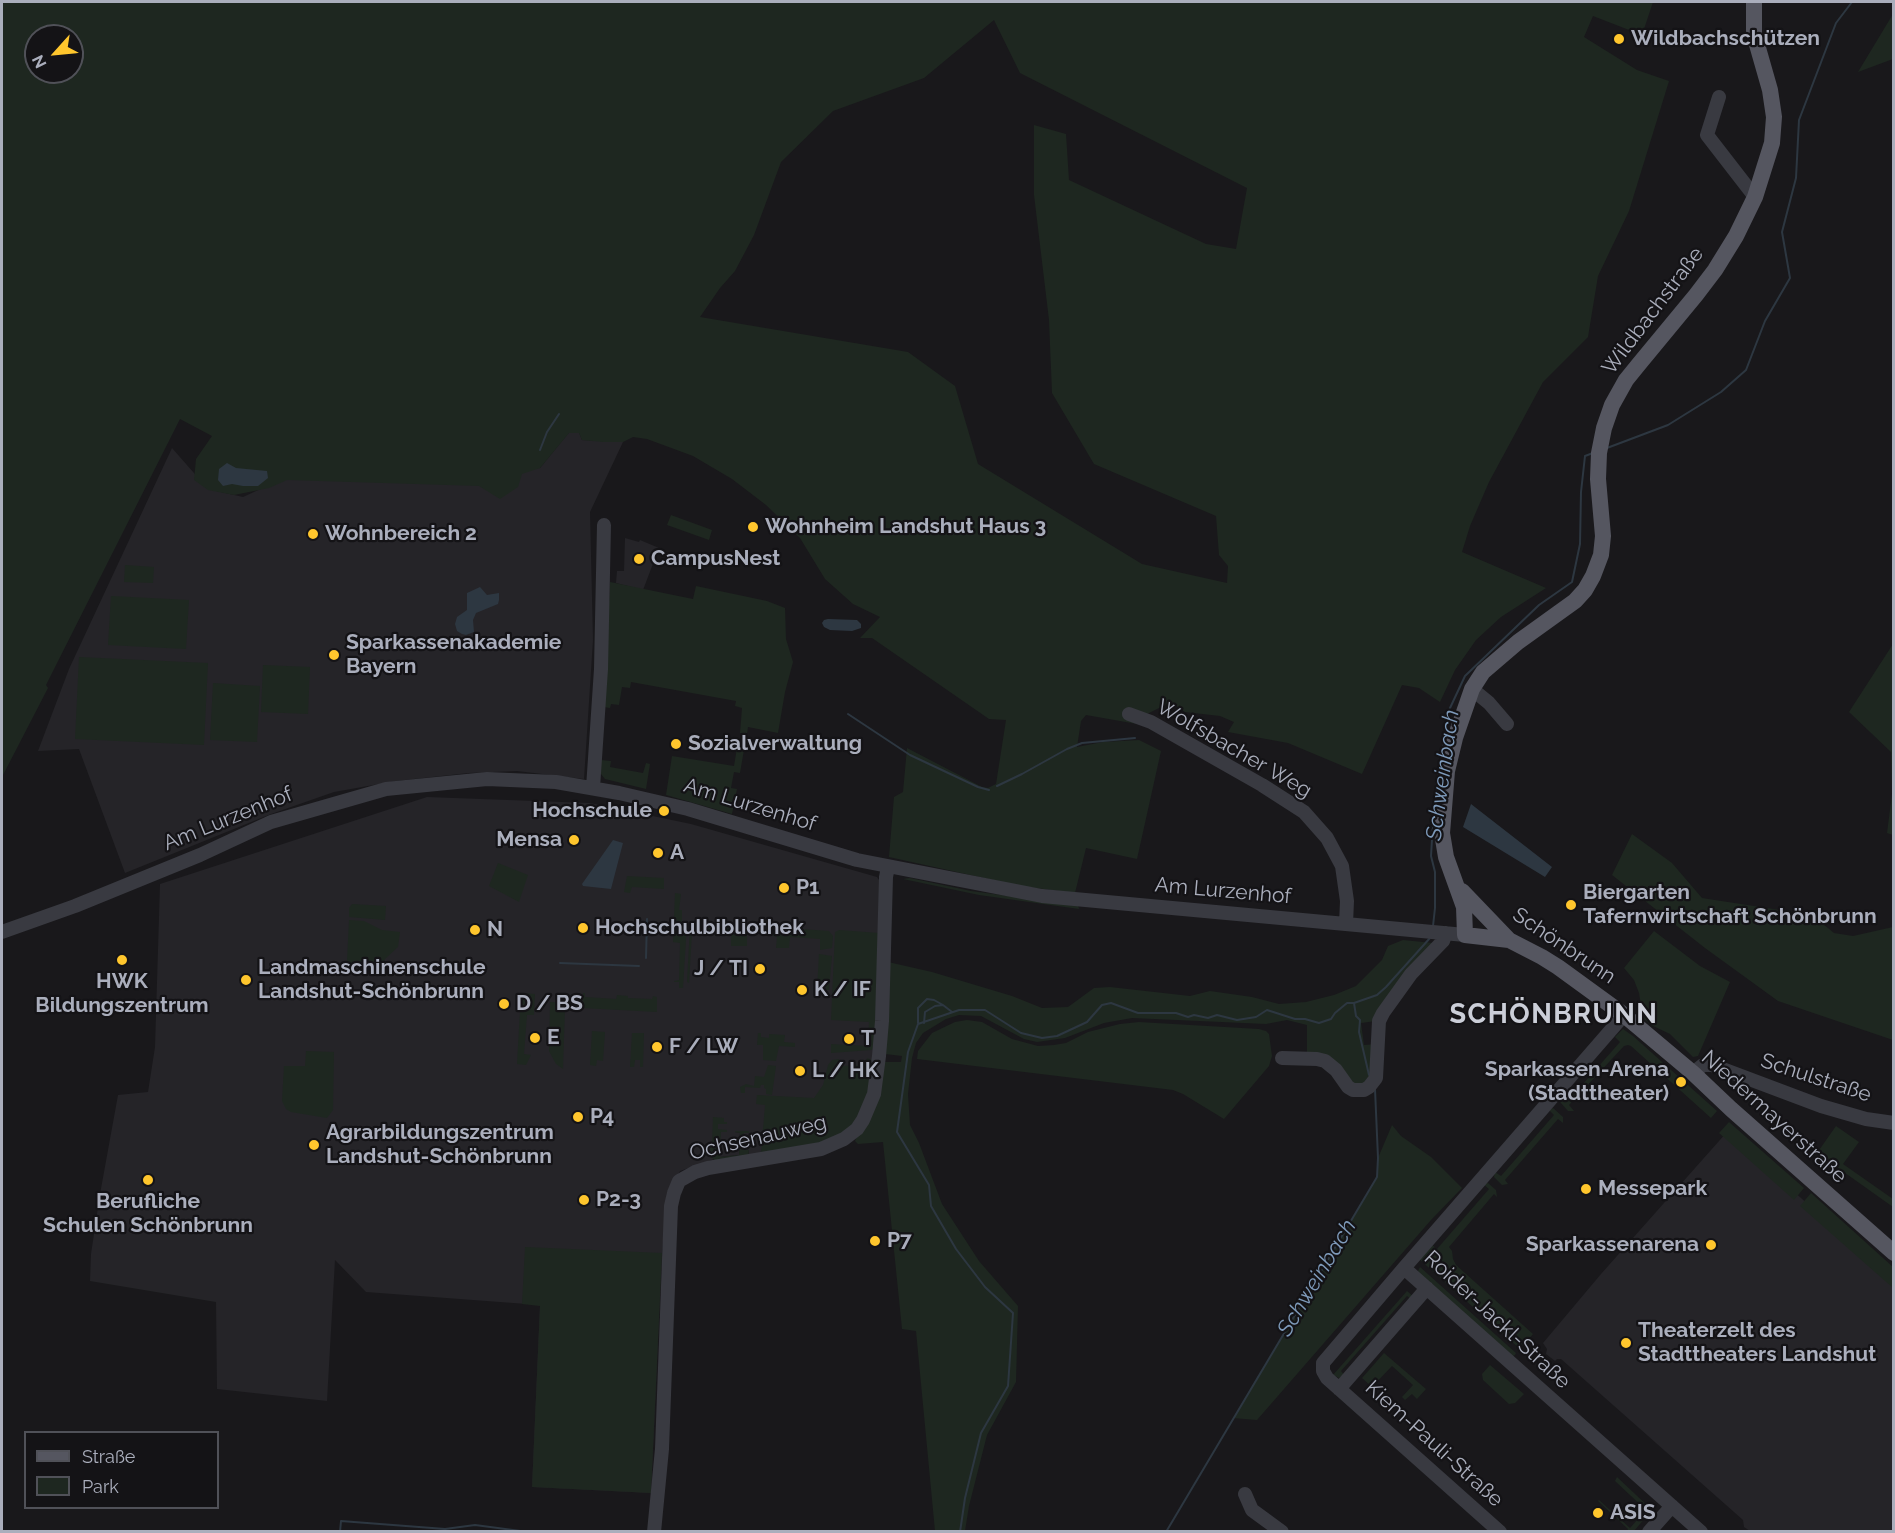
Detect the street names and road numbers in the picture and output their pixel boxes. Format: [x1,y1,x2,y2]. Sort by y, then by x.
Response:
street label: Wildbachstraße [1597,242,1709,380]
street label: Wolfsbacher Weg [1152,694,1316,804]
street label: Am Lurzenhof [681,773,819,837]
street label: Am Lurzenhof [160,782,296,856]
street label: Am Lurzenhof [1154,872,1292,910]
street label: Schönbrunn [1508,902,1620,990]
street label: Niedermayerstraße [1696,1045,1852,1189]
street label: Schulstraße [1758,1048,1874,1108]
street label: Ochsenauweg [687,1110,829,1166]
street label: Roider-Jackl-Straße [1419,1246,1575,1394]
street label: Kiem-Pauli-Straße [1360,1375,1508,1513]

